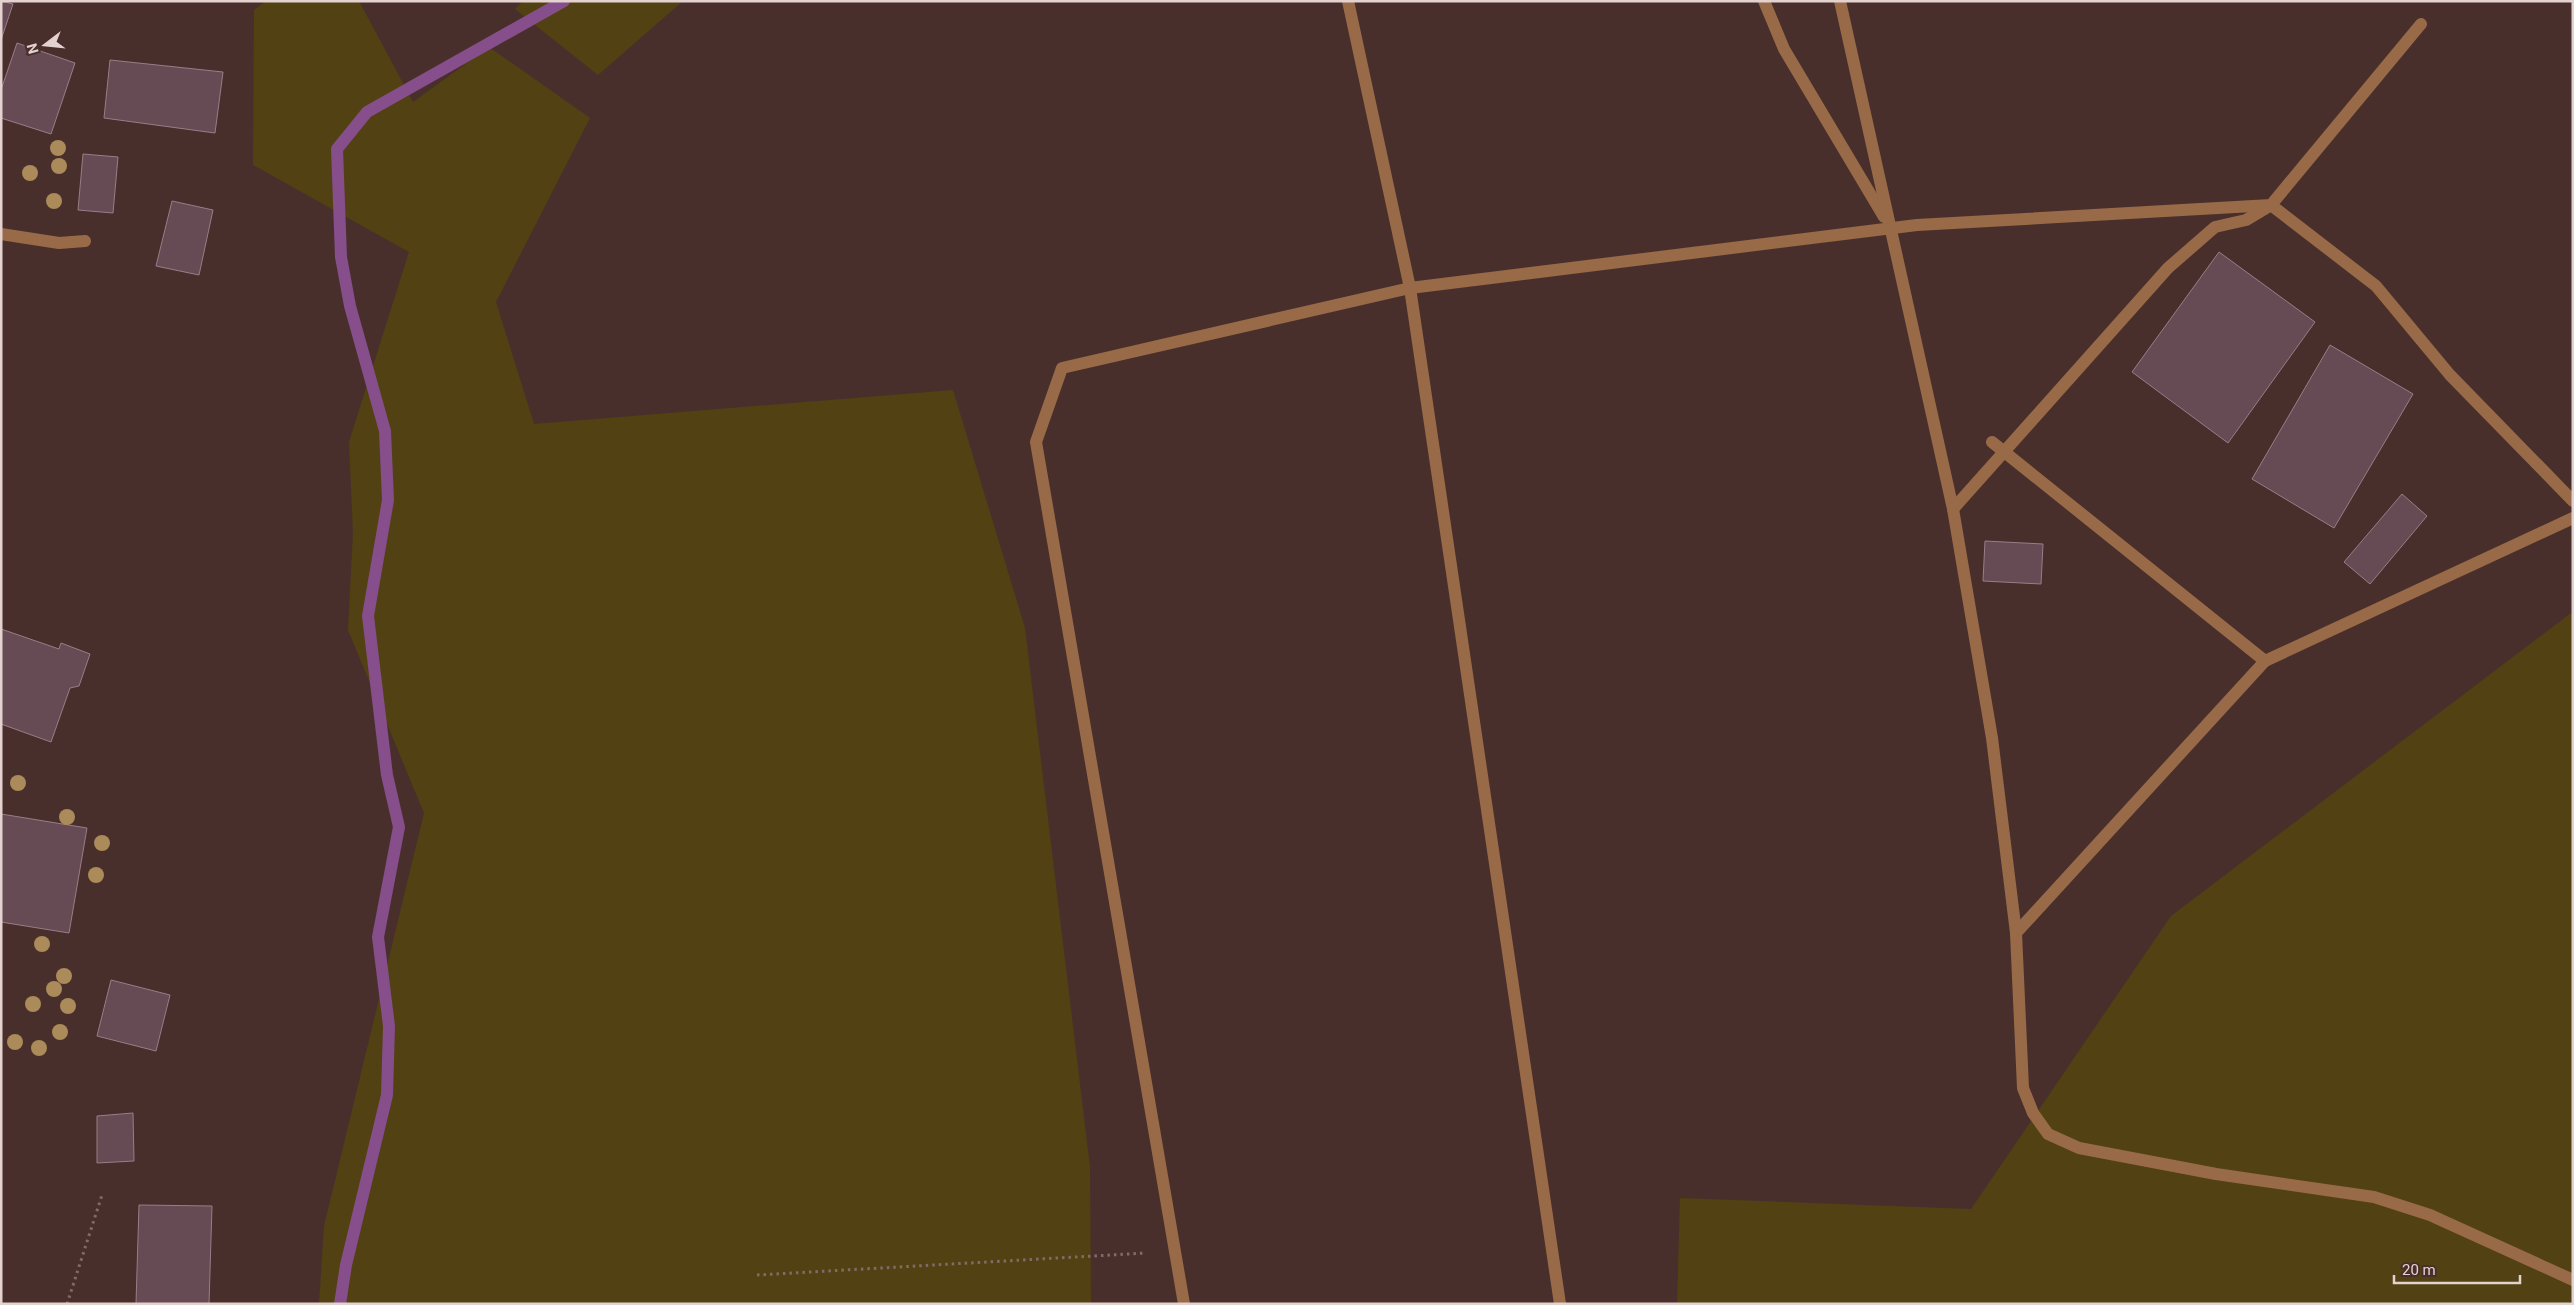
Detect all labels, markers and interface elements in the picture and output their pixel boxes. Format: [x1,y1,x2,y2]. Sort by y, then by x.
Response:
north arrow [20,20,70,70]
text: N [23,42,42,56]
scale bar [2394,1252,2520,1284]
text: 20 m [2402,1261,2436,1279]

